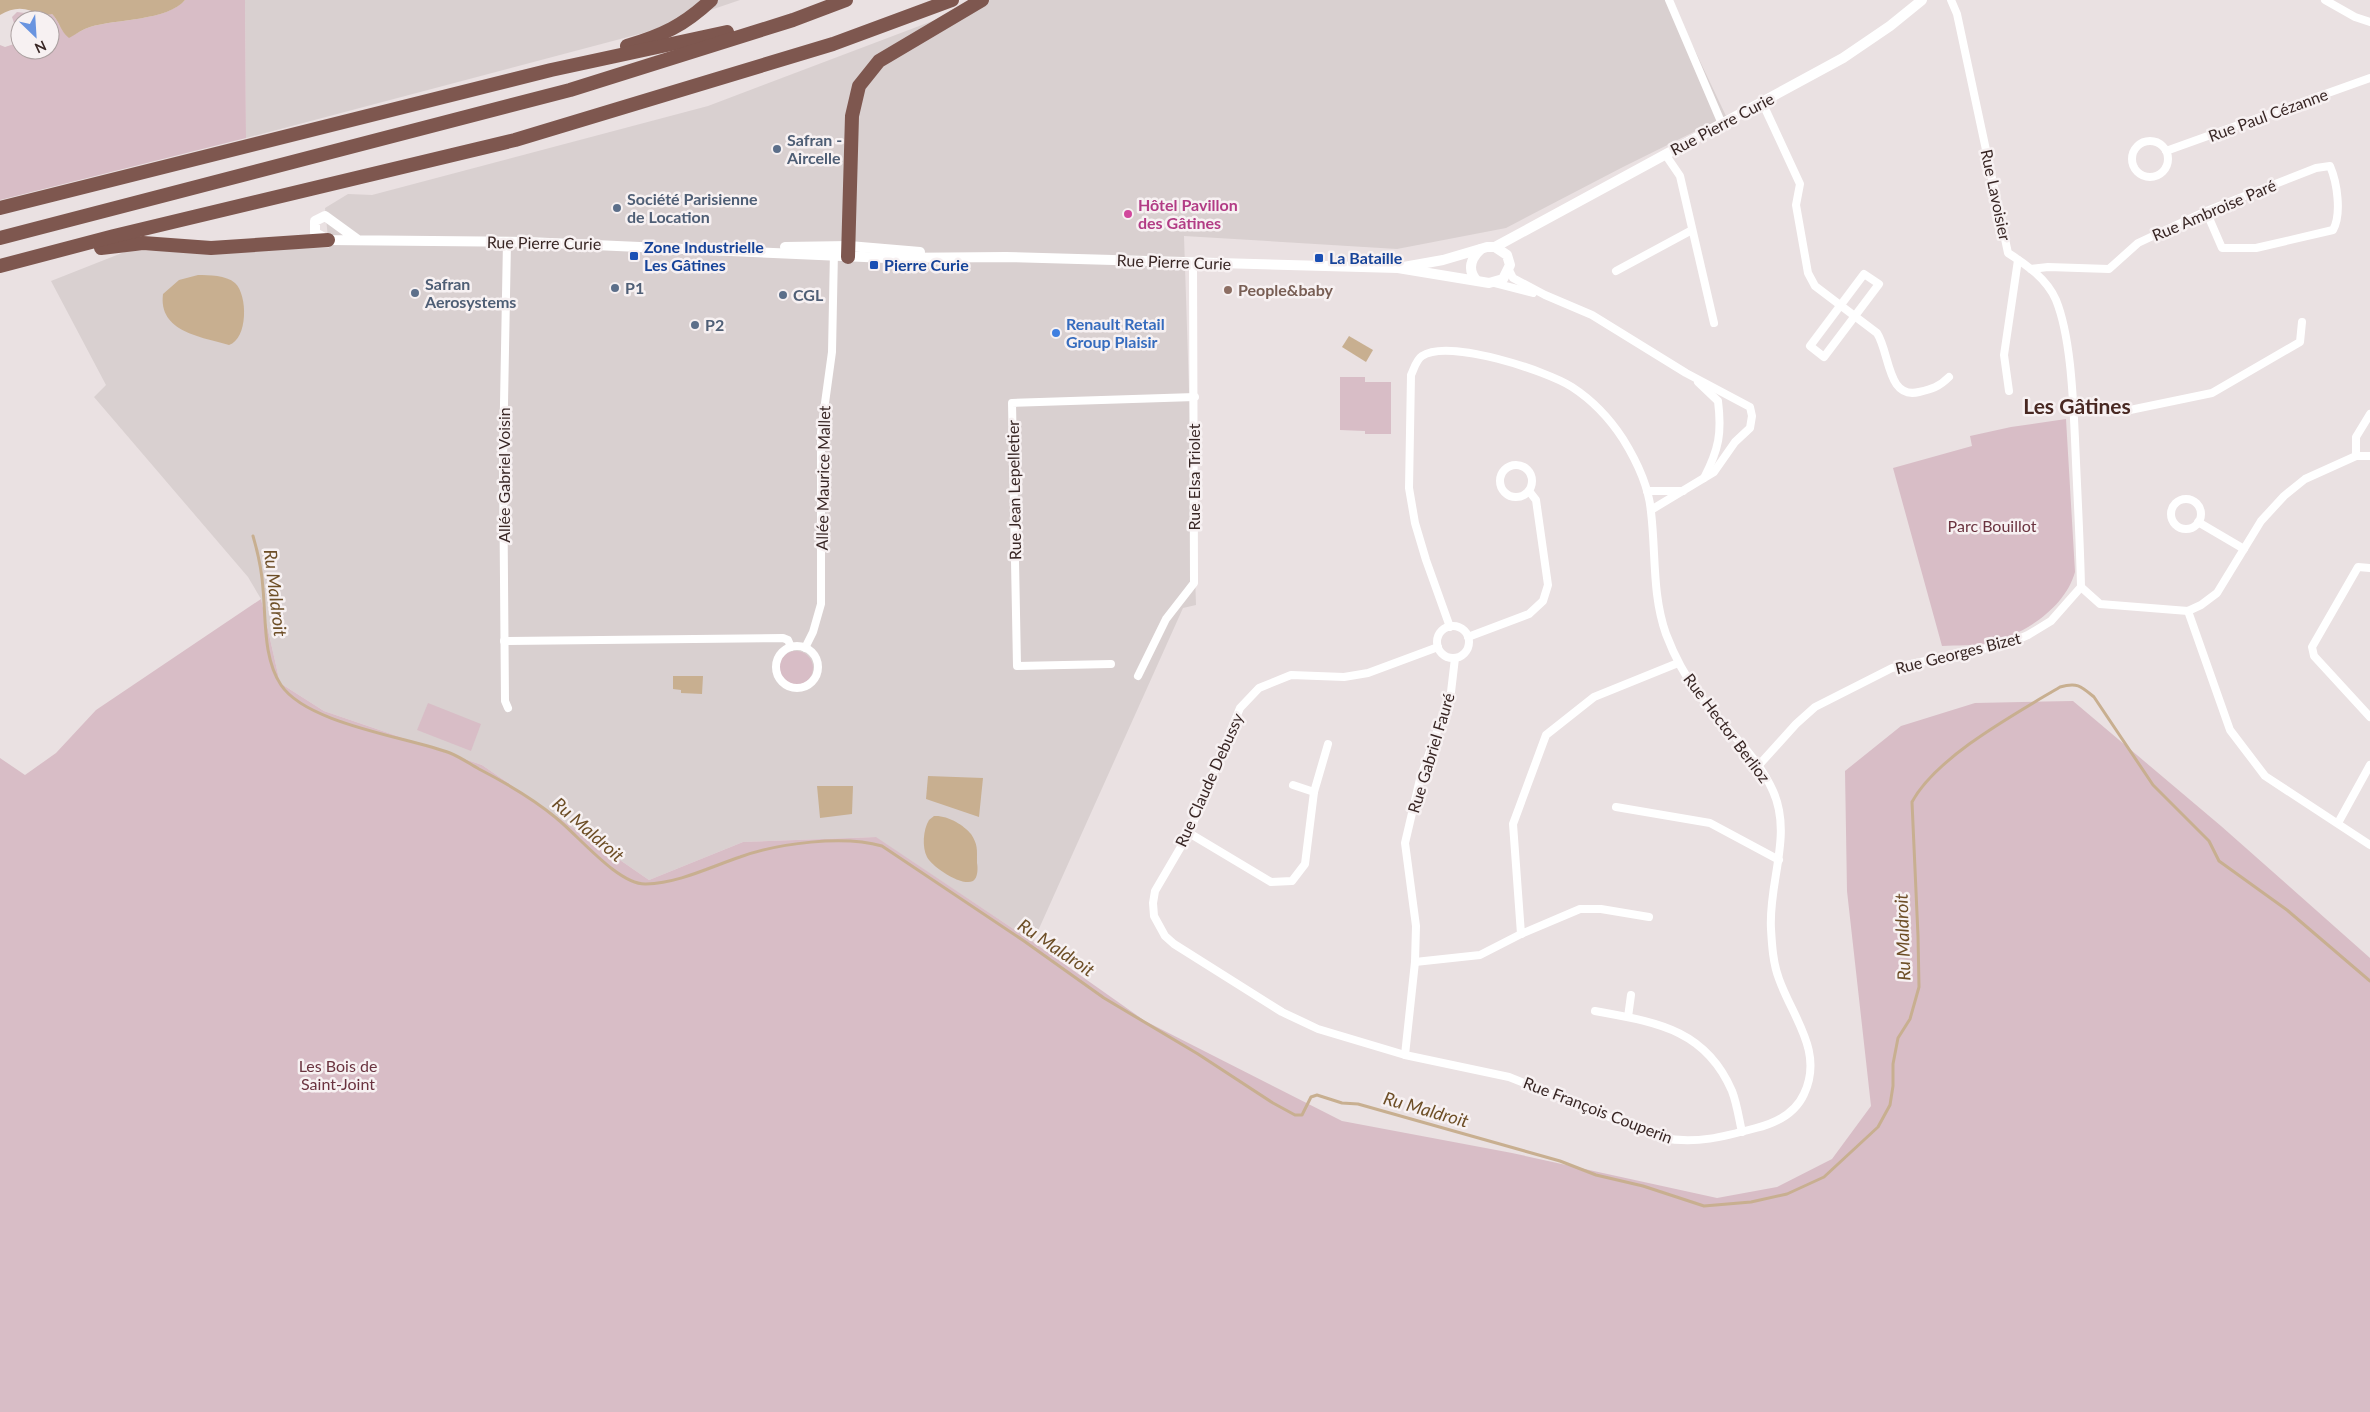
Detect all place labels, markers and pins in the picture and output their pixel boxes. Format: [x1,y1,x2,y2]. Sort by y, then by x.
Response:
place label: Safran - Aircelle [786,130,842,167]
marker: Safran - Aircelle [771,143,783,155]
place label: Société Parisienne de Location [627,189,758,226]
place label: Hôtel Pavillon des Gâtines [1138,195,1238,232]
marker: Société Parisienne de Location [611,202,623,214]
marker: Hôtel Pavillon des Gâtines [1122,208,1134,220]
place label: Zone Industrielle Les Gâtines [644,237,764,274]
place label: La Bataille [1329,248,1403,267]
marker: Zone Industrielle Les Gâtines [628,250,640,262]
marker: La Bataille [1313,252,1325,264]
place label: Pierre Curie [884,255,969,274]
marker: Pierre Curie [868,259,880,271]
place label: Safran Aerosystems [424,274,516,311]
place label: P1 [625,278,644,297]
place label: People&baby [1238,280,1333,299]
marker: P1 [609,282,621,294]
marker: People&baby [1222,284,1234,296]
place label: CGL [793,285,824,304]
marker: Safran Aerosystems [409,287,421,299]
marker: CGL [777,289,789,301]
place label: Renault Retail Group Plaisir [1066,314,1165,351]
place label: P2 [705,315,724,334]
marker: P2 [689,319,701,331]
marker: Renault Retail Group Plaisir [1050,327,1062,339]

